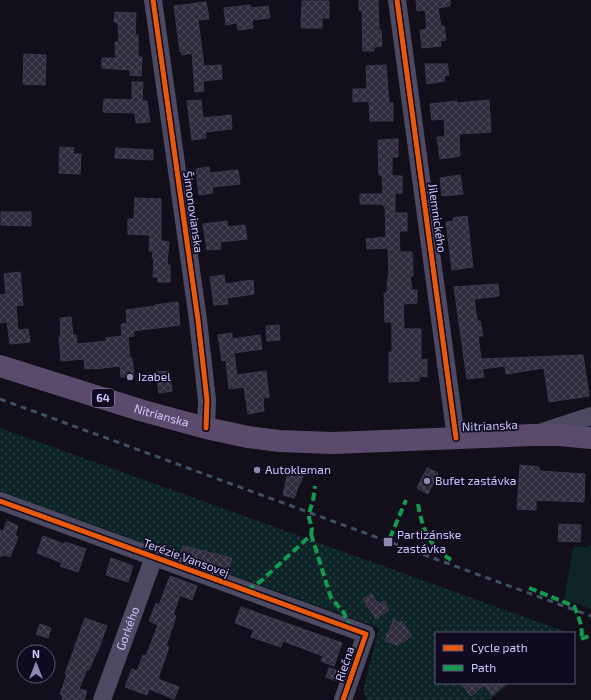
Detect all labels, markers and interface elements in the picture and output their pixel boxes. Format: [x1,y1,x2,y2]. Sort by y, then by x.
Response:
street label: Šimonovianska [181,170,207,254]
street label: Jilemnického [426,182,450,253]
place label: Izabel [138,369,171,383]
marker: Izabel [125,372,135,382]
road number: 64 [92,389,114,407]
street label: Nitrianska [133,401,191,429]
street label: Nitrianska [462,417,518,433]
place label: Autokleman [265,462,331,476]
marker: Autokleman [252,465,262,475]
place label: Bufet zastávka [435,473,516,487]
marker: Bufet zastávka [422,476,432,486]
place label: Partizánske zastávka [397,527,461,555]
street label: Terézie Vansovej [141,535,231,580]
marker: Partizánske zastávka [382,536,394,548]
street label: Gorkého [113,604,141,652]
legend [435,632,575,684]
text: Cycle path [471,640,528,654]
north arrow [16,644,56,684]
street label: Riečna [332,644,357,683]
text: N [32,647,40,660]
text: Path [471,660,496,674]

